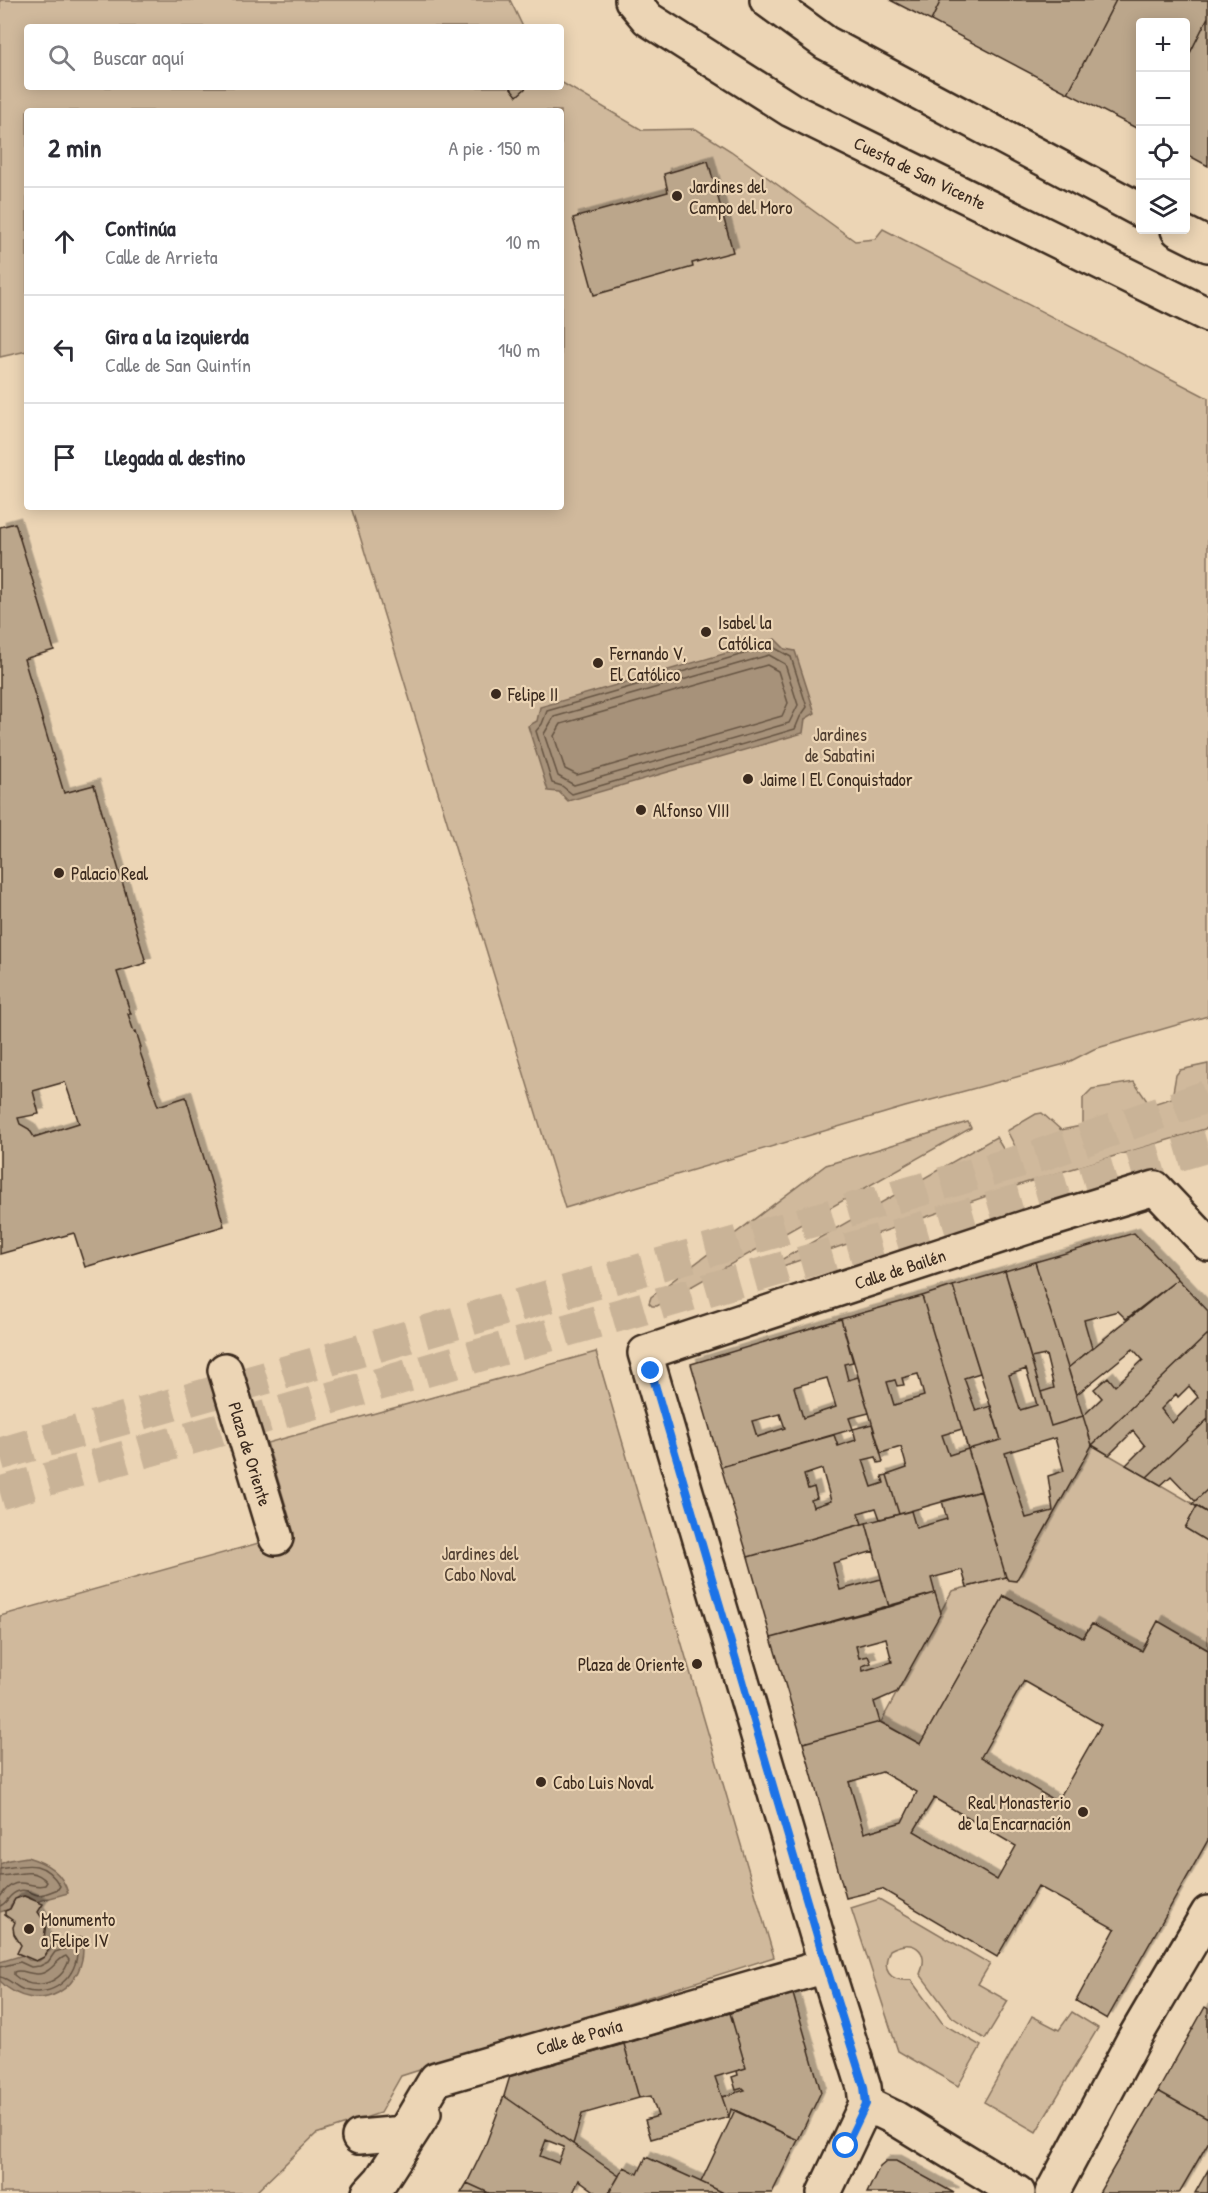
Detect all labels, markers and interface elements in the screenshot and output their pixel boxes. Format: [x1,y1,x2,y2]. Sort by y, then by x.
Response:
map controls [1136,18,1190,234]
button: + [1136,18,1190,72]
search box [24,24,564,90]
icon: search [45,41,78,74]
text: Buscar aquí [93,42,185,72]
button: − [1136,72,1190,126]
button: locate [1136,126,1190,180]
text: 2 min [48,130,101,165]
street label: Cuesta de San Vicente [850,130,990,216]
text: A pie · 150 m [449,134,540,161]
place label: Jardines del Campo del Moro [689,174,793,220]
button: layers [1136,180,1190,234]
marker: Jardines del Campo del Moro [670,189,684,203]
text: Continúa [105,213,176,243]
icon: ahead [48,225,81,258]
text: 10 m [506,228,540,255]
text: Calle de Arrieta [105,243,218,270]
text: Gira a la izquierda [105,321,249,351]
icon: left [48,333,81,366]
text: 140 m [498,336,540,363]
text: Calle de San Quintín [105,351,251,378]
icon: arrive [48,441,81,474]
text: Llegada al destino [105,442,245,472]
place label: Isabel la Católica [718,610,772,656]
marker: Isabel la Católica [699,625,713,639]
place label: Fernando V, El Católico [609,641,686,687]
marker: Fernando V, El Católico [591,656,605,670]
place label: Felipe II [507,682,558,707]
marker: Felipe II [489,687,503,701]
park label: Jardines de Sabatini [805,722,875,768]
place label: Jaime I El Conquistador [760,767,913,792]
marker: Jaime I El Conquistador [741,772,755,786]
place label: Alfonso VIII [653,798,730,823]
marker: Alfonso VIII [634,803,648,817]
place label: Palacio Real [71,861,148,886]
marker: Palacio Real [52,866,66,880]
street label: Calle de Bailén [851,1242,949,1296]
route end [637,1357,663,1383]
street label: Plaza de Oriente [222,1399,278,1509]
park label: Jardines del Cabo Noval [441,1541,519,1587]
place label: Plaza de Oriente [578,1652,685,1677]
marker: Plaza de Oriente [690,1657,704,1671]
place label: Cabo Luis Noval [553,1770,654,1795]
marker: Cabo Luis Noval [534,1775,548,1789]
place label: Real Monasterio de la Encarnación [958,1790,1071,1836]
marker: Real Monasterio de la Encarnación [1076,1805,1090,1819]
place label: Monumento a Felipe IV [41,1907,115,1953]
marker: Monumento a Felipe IV [22,1922,36,1936]
street label: Calle de Pavía [533,2013,625,2061]
route start [832,2132,858,2158]

